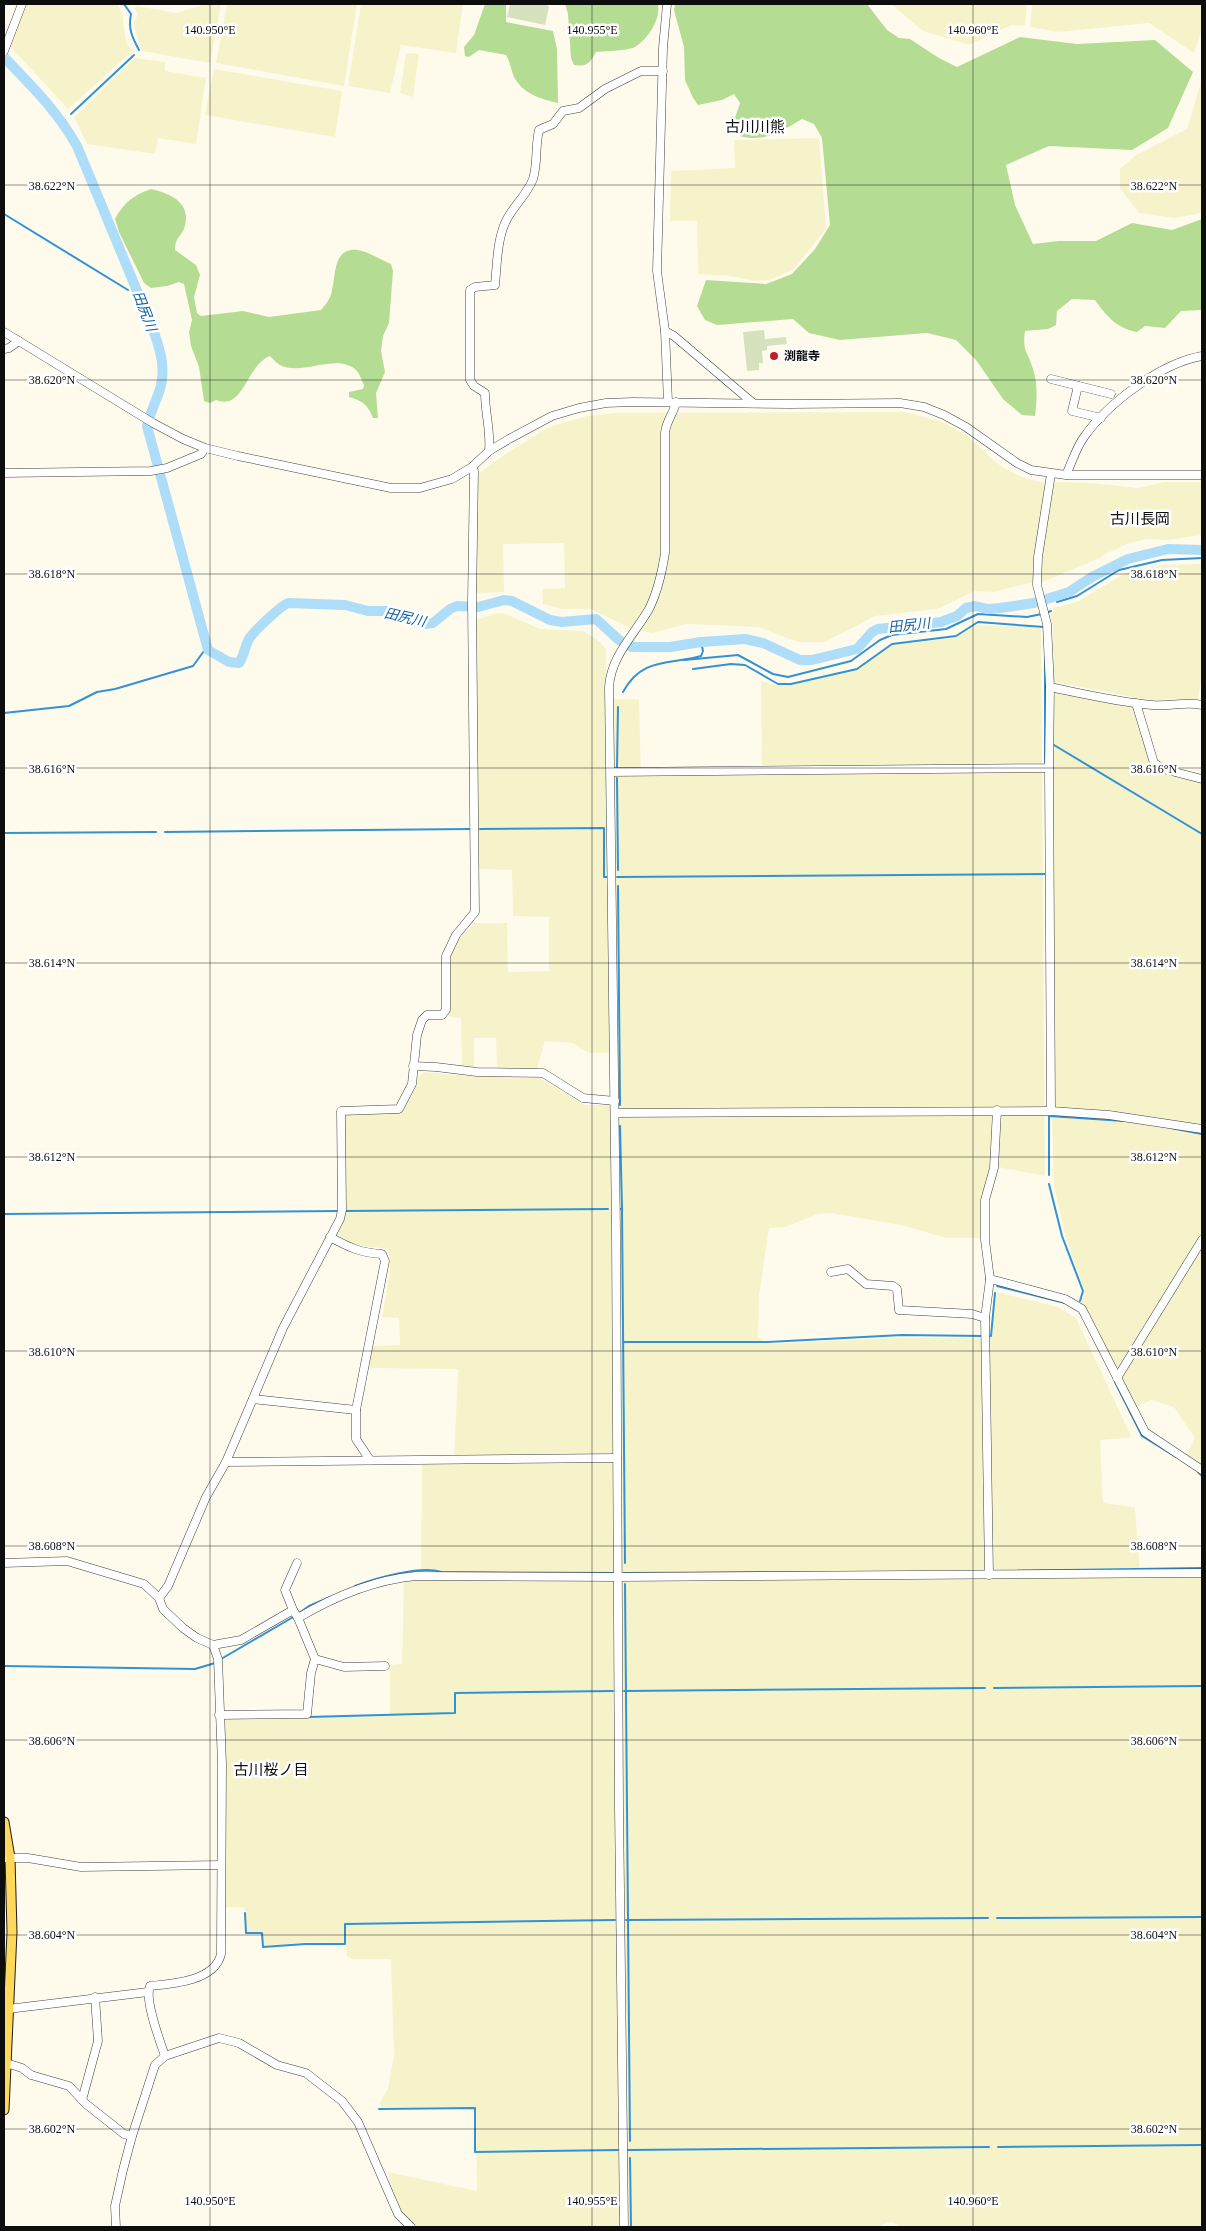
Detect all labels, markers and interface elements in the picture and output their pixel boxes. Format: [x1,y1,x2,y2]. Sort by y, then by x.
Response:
text: 140.950°E [184,23,236,37]
text: 140.955°E [566,23,618,37]
text: 140.960°E [947,23,999,37]
district label: 古川川熊 [725,119,785,135]
text: 38.622°N [29,179,76,193]
text: 38.622°N [1131,179,1178,193]
water label: 田尻川 [130,289,160,335]
place label: 渕龍寺 [784,349,820,363]
marker: 渕龍寺 [768,350,780,362]
text: 38.620°N [29,373,76,387]
text: 38.620°N [1131,373,1178,387]
district label: 古川長岡 [1110,511,1170,527]
text: 38.618°N [29,567,76,581]
text: 38.618°N [1131,567,1178,581]
water label: 田尻川 [383,605,429,630]
water label: 田尻川 [887,616,933,635]
text: 38.616°N [29,762,76,776]
text: 38.616°N [1131,762,1178,776]
text: 38.614°N [29,956,76,970]
text: 38.614°N [1131,956,1178,970]
text: 38.612°N [29,1150,76,1164]
text: 38.612°N [1131,1150,1178,1164]
text: 38.610°N [29,1345,76,1359]
text: 38.610°N [1131,1345,1178,1359]
text: 38.608°N [29,1539,76,1553]
text: 38.608°N [1131,1539,1178,1553]
text: 38.606°N [29,1734,76,1748]
text: 38.606°N [1131,1734,1178,1748]
district label: 古川桜ノ目 [233,1762,309,1778]
text: 38.604°N [29,1928,76,1942]
text: 38.604°N [1131,1928,1178,1942]
text: 38.602°N [29,2122,76,2136]
text: 38.602°N [1131,2122,1178,2136]
text: 140.950°E [184,2194,236,2208]
text: 140.955°E [566,2194,618,2208]
text: 140.960°E [947,2194,999,2208]

